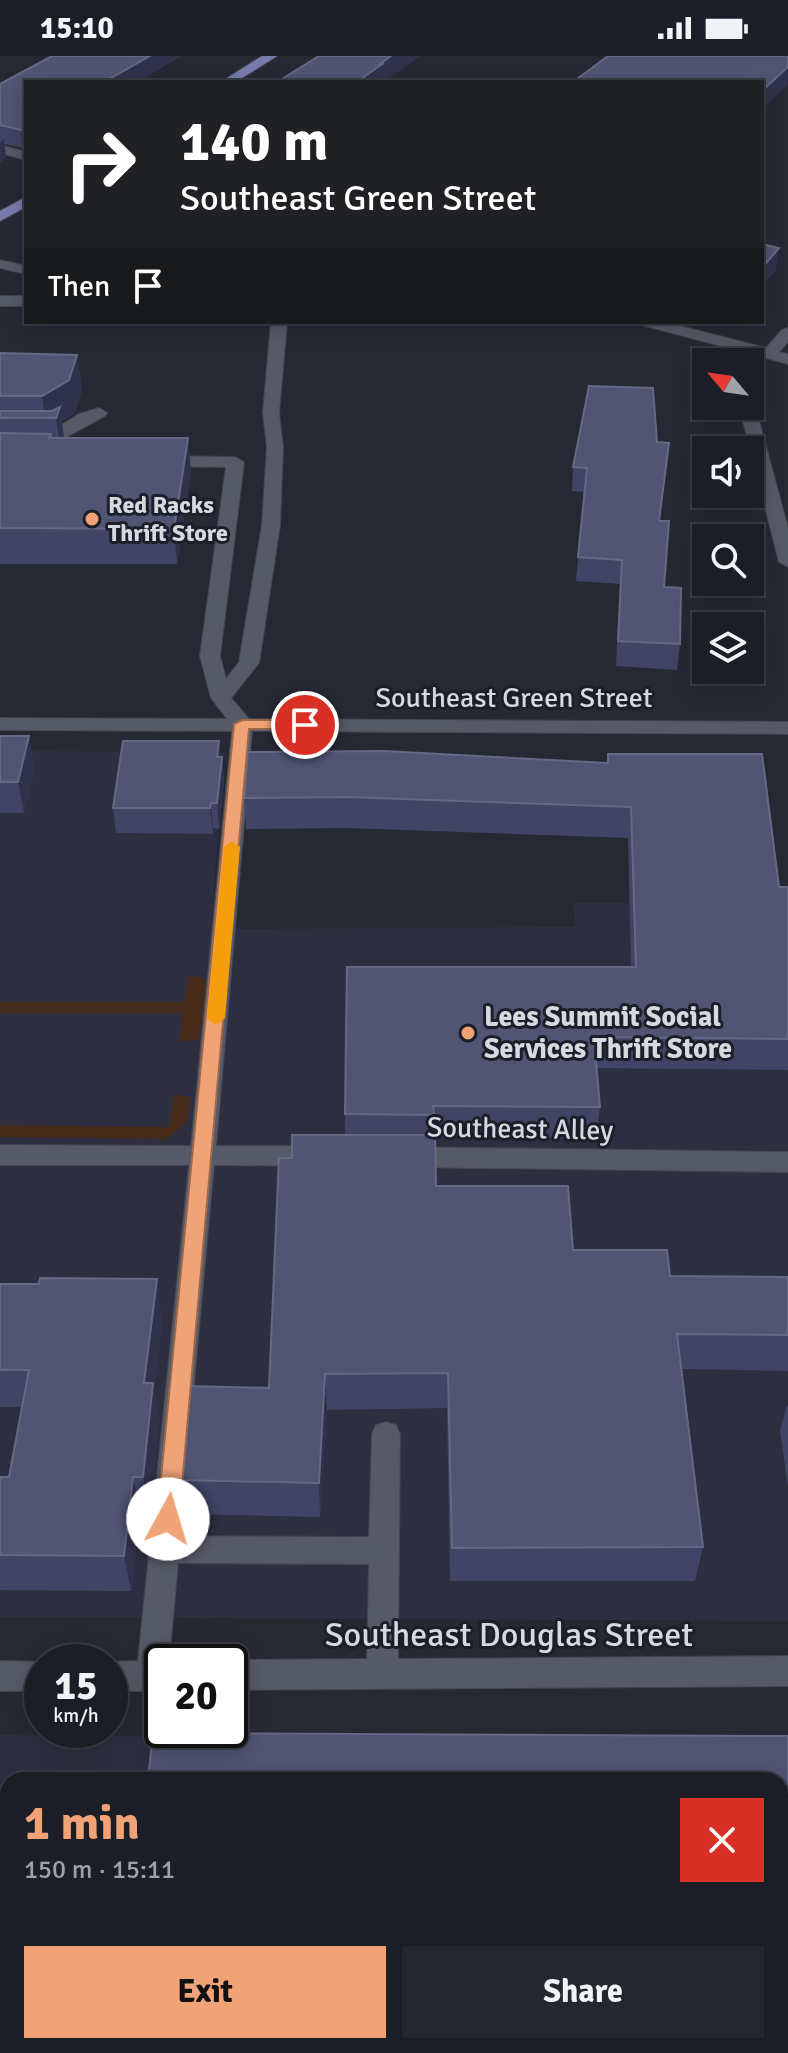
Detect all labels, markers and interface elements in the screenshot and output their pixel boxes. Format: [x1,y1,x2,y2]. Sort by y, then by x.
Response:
text: 15:10 [40,10,114,47]
text: 140 m [180,107,328,176]
icon: right [48,112,152,216]
text: Southeast Green Street [180,176,536,221]
icon: arrive [126,264,170,308]
text: Then [48,268,110,305]
north arrow [692,348,764,420]
map controls [692,348,764,684]
button: sound [692,436,764,508]
place label: Red Racks Thrift Store [108,490,228,548]
marker: Red Racks Thrift Store [83,510,101,528]
button: search [692,524,764,596]
button: layers [692,612,764,684]
street label: Southeast Green Street [375,681,653,715]
pin [271,691,339,759]
icon: arrive [283,703,327,747]
place label: Lees Summit Social Services Thrift Store [484,1000,732,1066]
marker: Lees Summit Social Services Thrift Store [459,1024,477,1042]
street label: Southeast Alley [427,1110,613,1148]
position arrow [126,1477,210,1561]
street label: Southeast Douglas Street [325,1614,693,1656]
speed limit sign: 20 [144,1644,248,1748]
text: 15 [54,1661,98,1711]
text: km/h [53,1703,99,1728]
text: 1 min [24,1794,140,1853]
button: close [680,1798,764,1882]
text: 150 m · 15:11 [24,1854,175,1886]
button: Exit [24,1946,386,2038]
button: Share [402,1946,764,2038]

